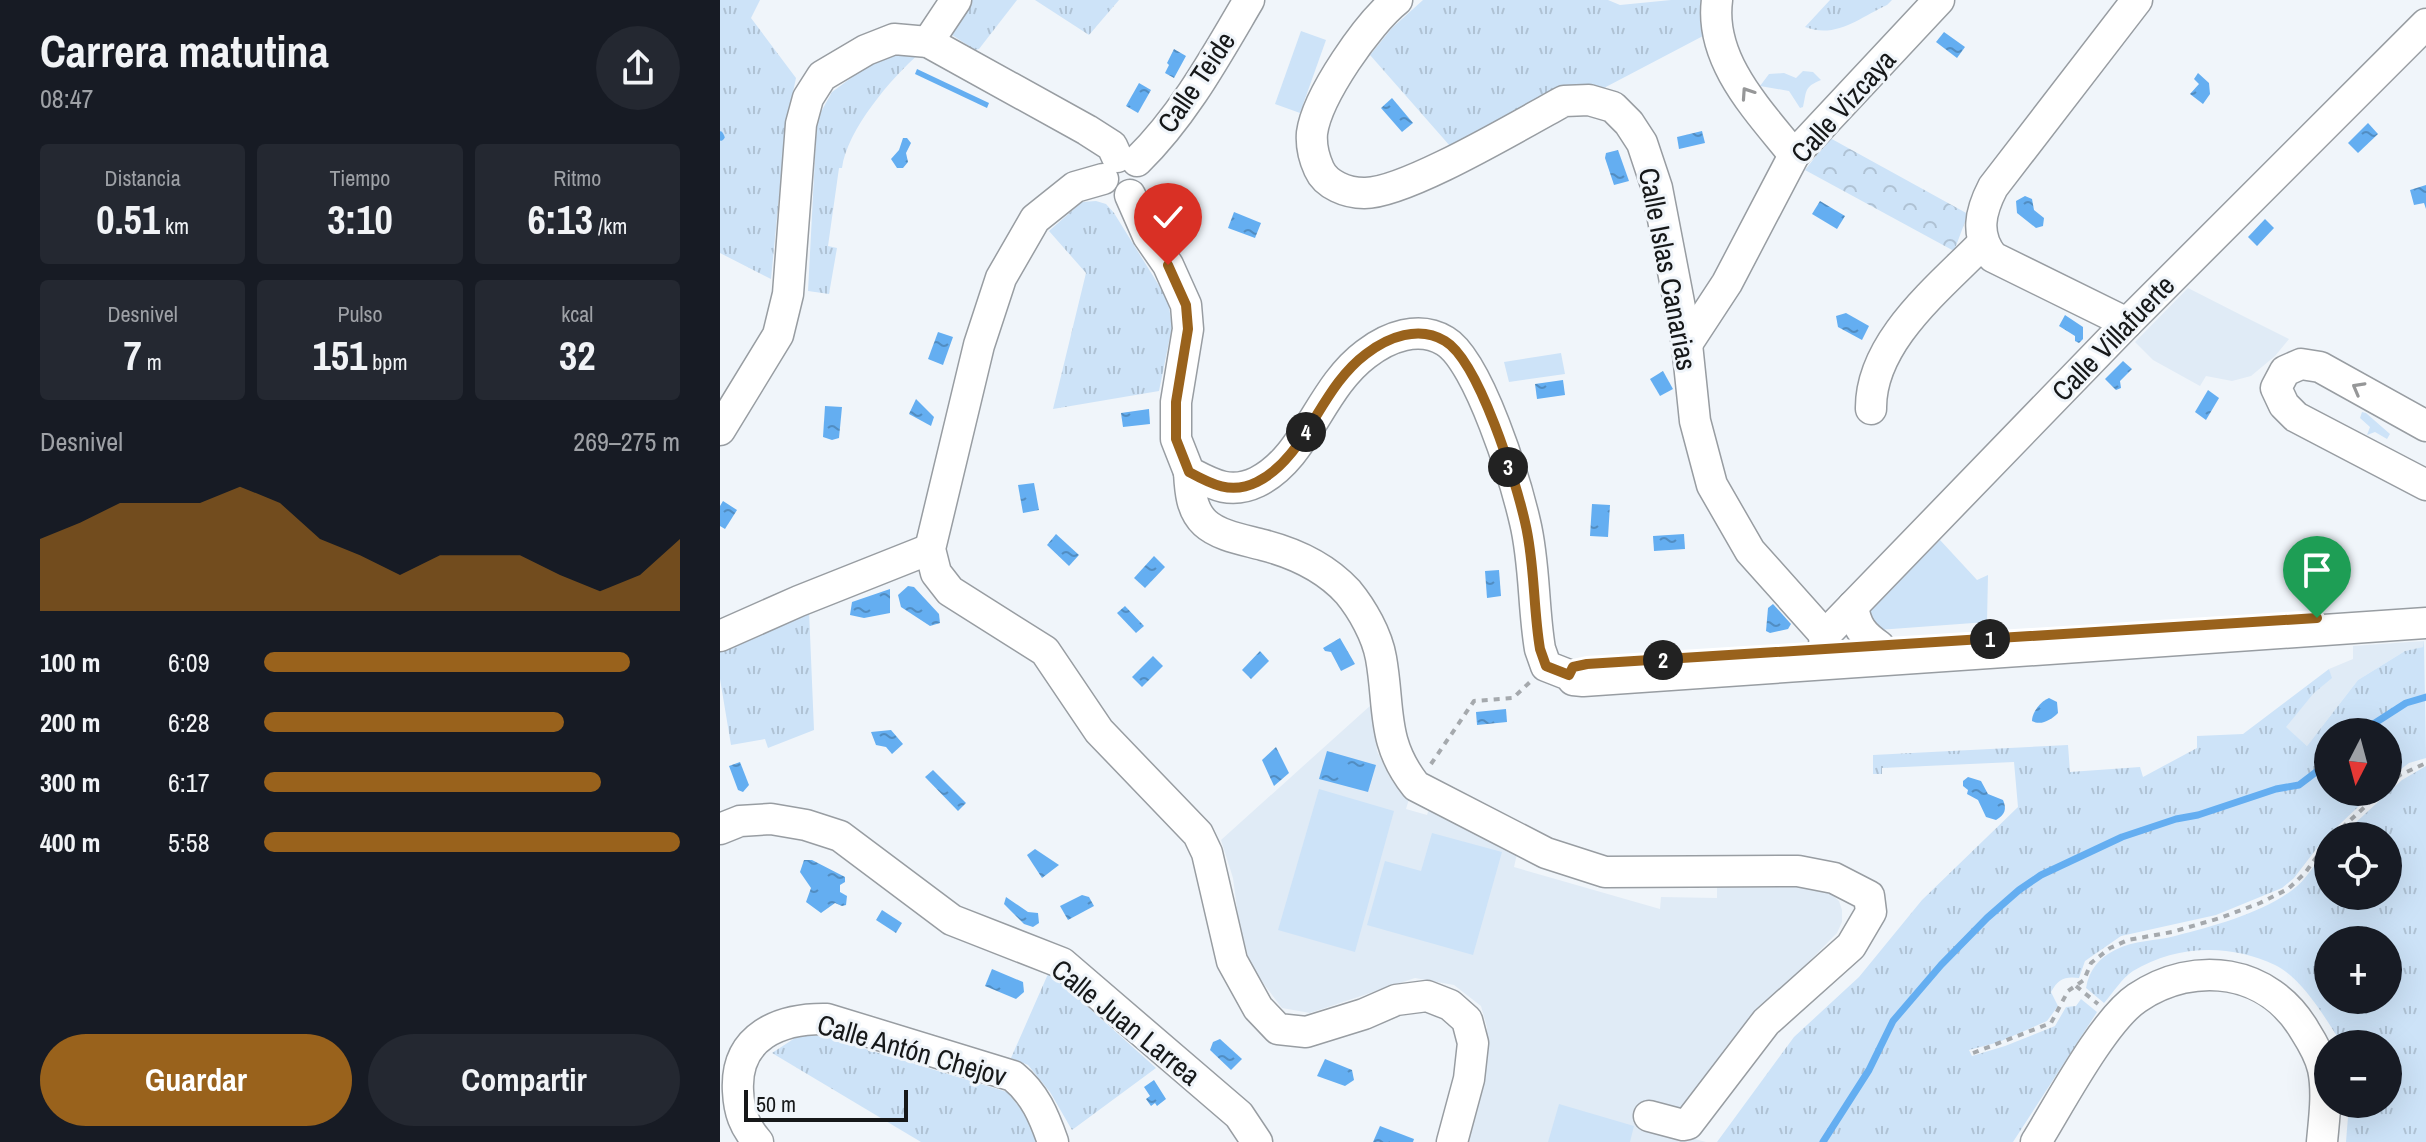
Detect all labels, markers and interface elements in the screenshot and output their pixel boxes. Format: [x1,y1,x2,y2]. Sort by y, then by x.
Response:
text: Carrera matutina [40,21,329,81]
street label: Calle Teide [1148,24,1244,140]
button: share [596,26,680,110]
street label: Calle Vizcaya [1782,41,1904,171]
text: 08:47 [40,81,93,116]
one-way arrow [1742,87,1757,102]
text: Distancia [105,163,181,193]
text: Tiempo [330,163,390,193]
text: Ritmo [553,163,601,193]
street label: Calle Islas Canarias [1630,165,1706,373]
pin [1134,183,1202,265]
text: 0.51 [96,193,160,246]
text: 3:10 [327,193,393,246]
text: 6:13 [527,193,593,246]
icon: check [1146,195,1190,239]
text: km [160,211,189,241]
text: /km [593,211,627,241]
street label: Calle Villafuerte [2043,267,2183,409]
text: Desnivel [108,299,178,329]
text: Pulso [337,299,383,329]
text: kcal [561,299,593,329]
text: 7 [124,329,142,382]
text: 151 [313,329,367,382]
text: 32 [559,329,596,382]
text: m [142,347,162,377]
text: bpm [367,347,407,377]
one-way arrow [2352,382,2367,398]
pin: 4 [1286,412,1326,452]
text: 4 [1301,417,1311,447]
text: Desnivel [40,424,123,459]
text: 269–275 m [573,424,680,459]
pin: 3 [1488,447,1528,487]
text: 3 [1503,452,1513,482]
pin [2283,536,2351,618]
icon: arrive [2295,548,2339,592]
pin: 1 [1970,619,2010,659]
text: 1 [1985,624,1995,654]
pin: 2 [1643,640,1683,680]
text: 100 m [40,645,100,680]
text: 6:09 [168,645,210,680]
text: 2 [1658,645,1668,675]
text: 200 m [40,705,100,740]
text: 6:28 [168,705,210,740]
north arrow [2314,718,2402,806]
map controls [2314,718,2402,1118]
text: 300 m [40,765,100,800]
text: 6:17 [168,765,210,800]
button: locate [2314,822,2402,910]
text: 400 m [40,825,100,860]
text: 5:58 [168,825,210,860]
button: + [2314,926,2402,1014]
street label: Calle Juan Larrea [1044,950,1209,1094]
street label: Calle Antón Chejov [813,1005,1012,1095]
button: − [2314,1030,2402,1118]
button: Guardar [40,1034,352,1126]
button: Compartir [368,1034,680,1126]
scale bar [744,1086,908,1122]
text: 50 m [756,1089,796,1119]

